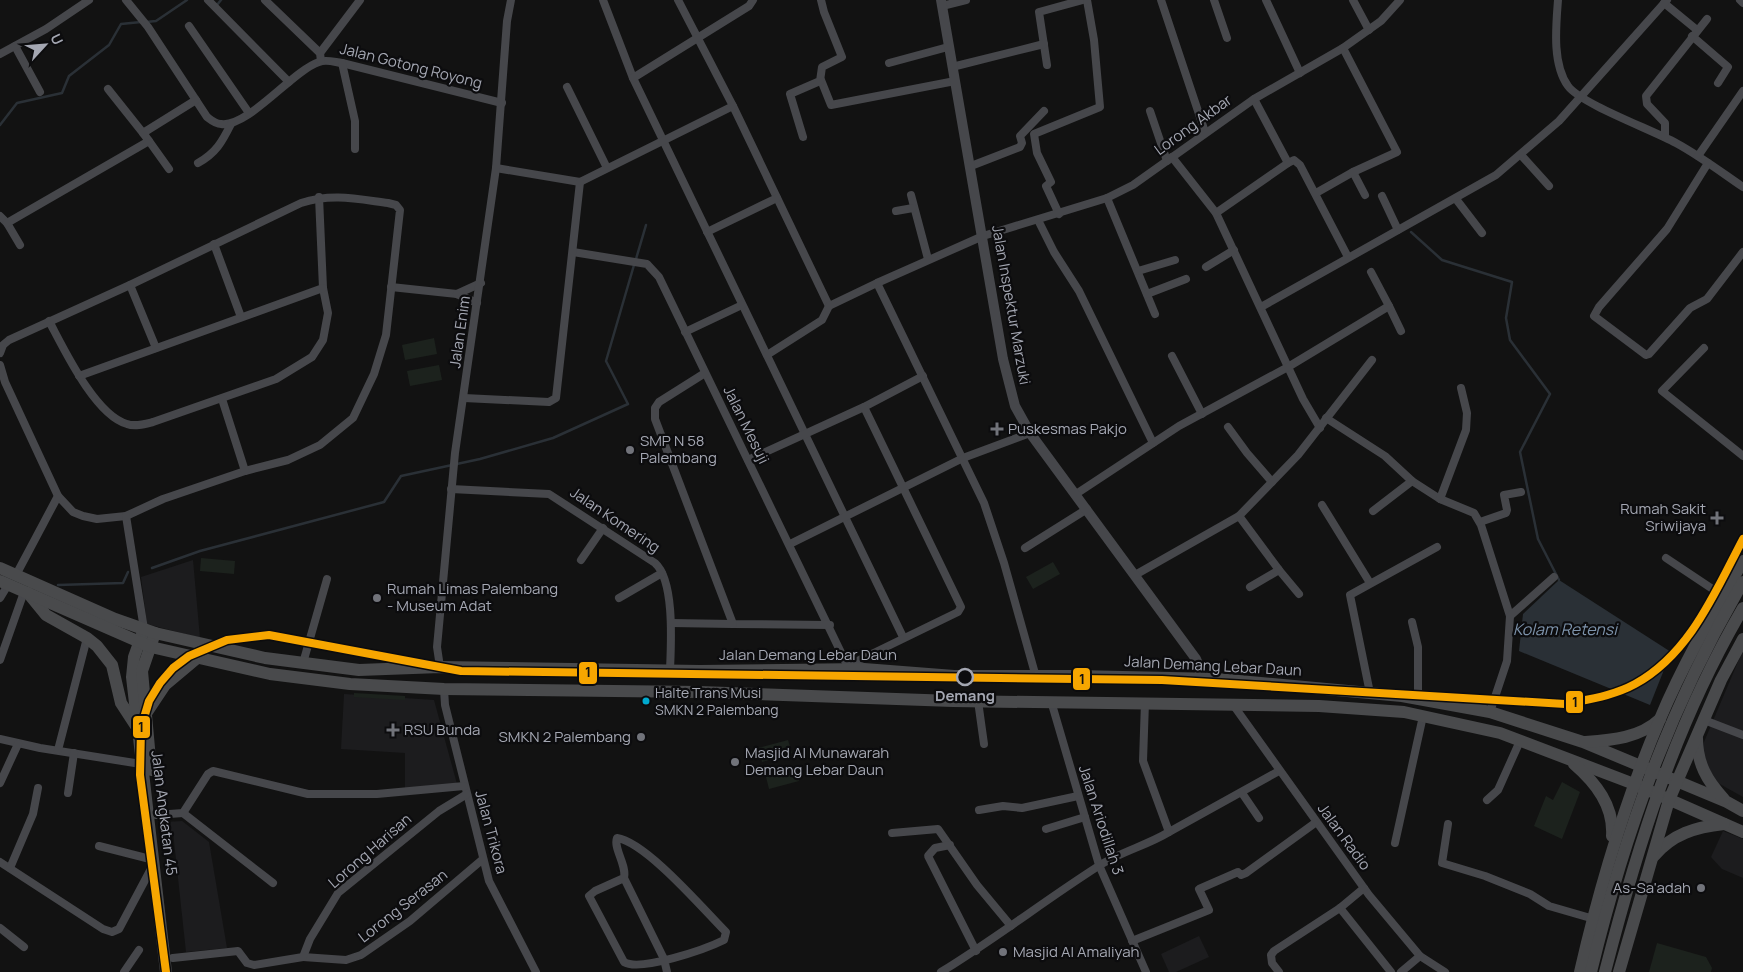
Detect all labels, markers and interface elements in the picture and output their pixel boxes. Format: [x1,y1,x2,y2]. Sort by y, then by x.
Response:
north arrow [20,20,70,70]
text: U [46,30,68,48]
street label: Jalan Gotong Royong [338,38,485,93]
street label: Lorong Akbar [1150,89,1236,160]
street label: Jalan Inspektur Marzuki [987,223,1036,386]
street label: Jalan Enim [444,294,475,369]
street label: Jalan Mesuji [719,382,774,467]
place label: Puskesmas Pakjo [1008,418,1127,439]
marker: Puskesmas Pakjo [990,422,1004,436]
place label: SMP N 58 Palembang [640,430,717,468]
marker: SMP N 58 Palembang [624,444,636,456]
street label: Jalan Komering [566,482,664,557]
place label: Rumah Sakit Sriwijaya [1620,498,1706,536]
marker: Rumah Sakit Sriwijaya [1710,511,1724,525]
place label: Rumah Limas Palembang - Museum Adat [387,578,558,616]
marker: Rumah Limas Palembang - Museum Adat [371,592,383,604]
water label: Kolam Retensi [1513,618,1619,640]
street label: Jalan Demang Lebar Daun [719,644,897,665]
street label: Jalan Demang Lebar Daun [1124,650,1302,681]
line badge: 1 [578,661,598,685]
text: 1 [585,662,591,681]
line badge: 1 [1072,667,1091,691]
marker: Demang [956,668,974,686]
text: 1 [1079,669,1085,688]
place label: Halte Trans Musi SMKN 2 Palembang [655,683,779,719]
place label: Demang [935,685,995,706]
line badge: 1 [1565,690,1584,714]
text: 1 [1572,692,1578,711]
marker: Halte Trans Musi SMKN 2 Palembang [641,696,651,706]
line badge: 1 [132,715,151,739]
text: 1 [138,717,144,736]
place label: RSU Bunda [404,719,480,740]
marker: RSU Bunda [386,723,400,737]
place label: SMKN 2 Palembang [499,726,631,747]
marker: SMKN 2 Palembang [635,731,647,743]
place label: Masjid Al Munawarah Demang Lebar Daun [745,742,889,780]
street label: Jalan Angkatan 45 [146,749,183,877]
marker: Masjid Al Munawarah Demang Lebar Daun [729,756,741,768]
street label: Jalan Ariodillah 3 [1074,762,1129,877]
street label: Jalan Trikora [470,788,513,876]
street label: Jalan Radio [1313,799,1376,875]
street label: Lorong Harisan [324,808,416,893]
street label: Lorong Serasan [354,864,452,947]
place label: As-Sa'adah [1613,877,1691,898]
marker: As-Sa'adah [1695,882,1707,894]
place label: Masjid Al Amaliyah [1013,941,1139,962]
marker: Masjid Al Amaliyah [997,946,1009,958]

